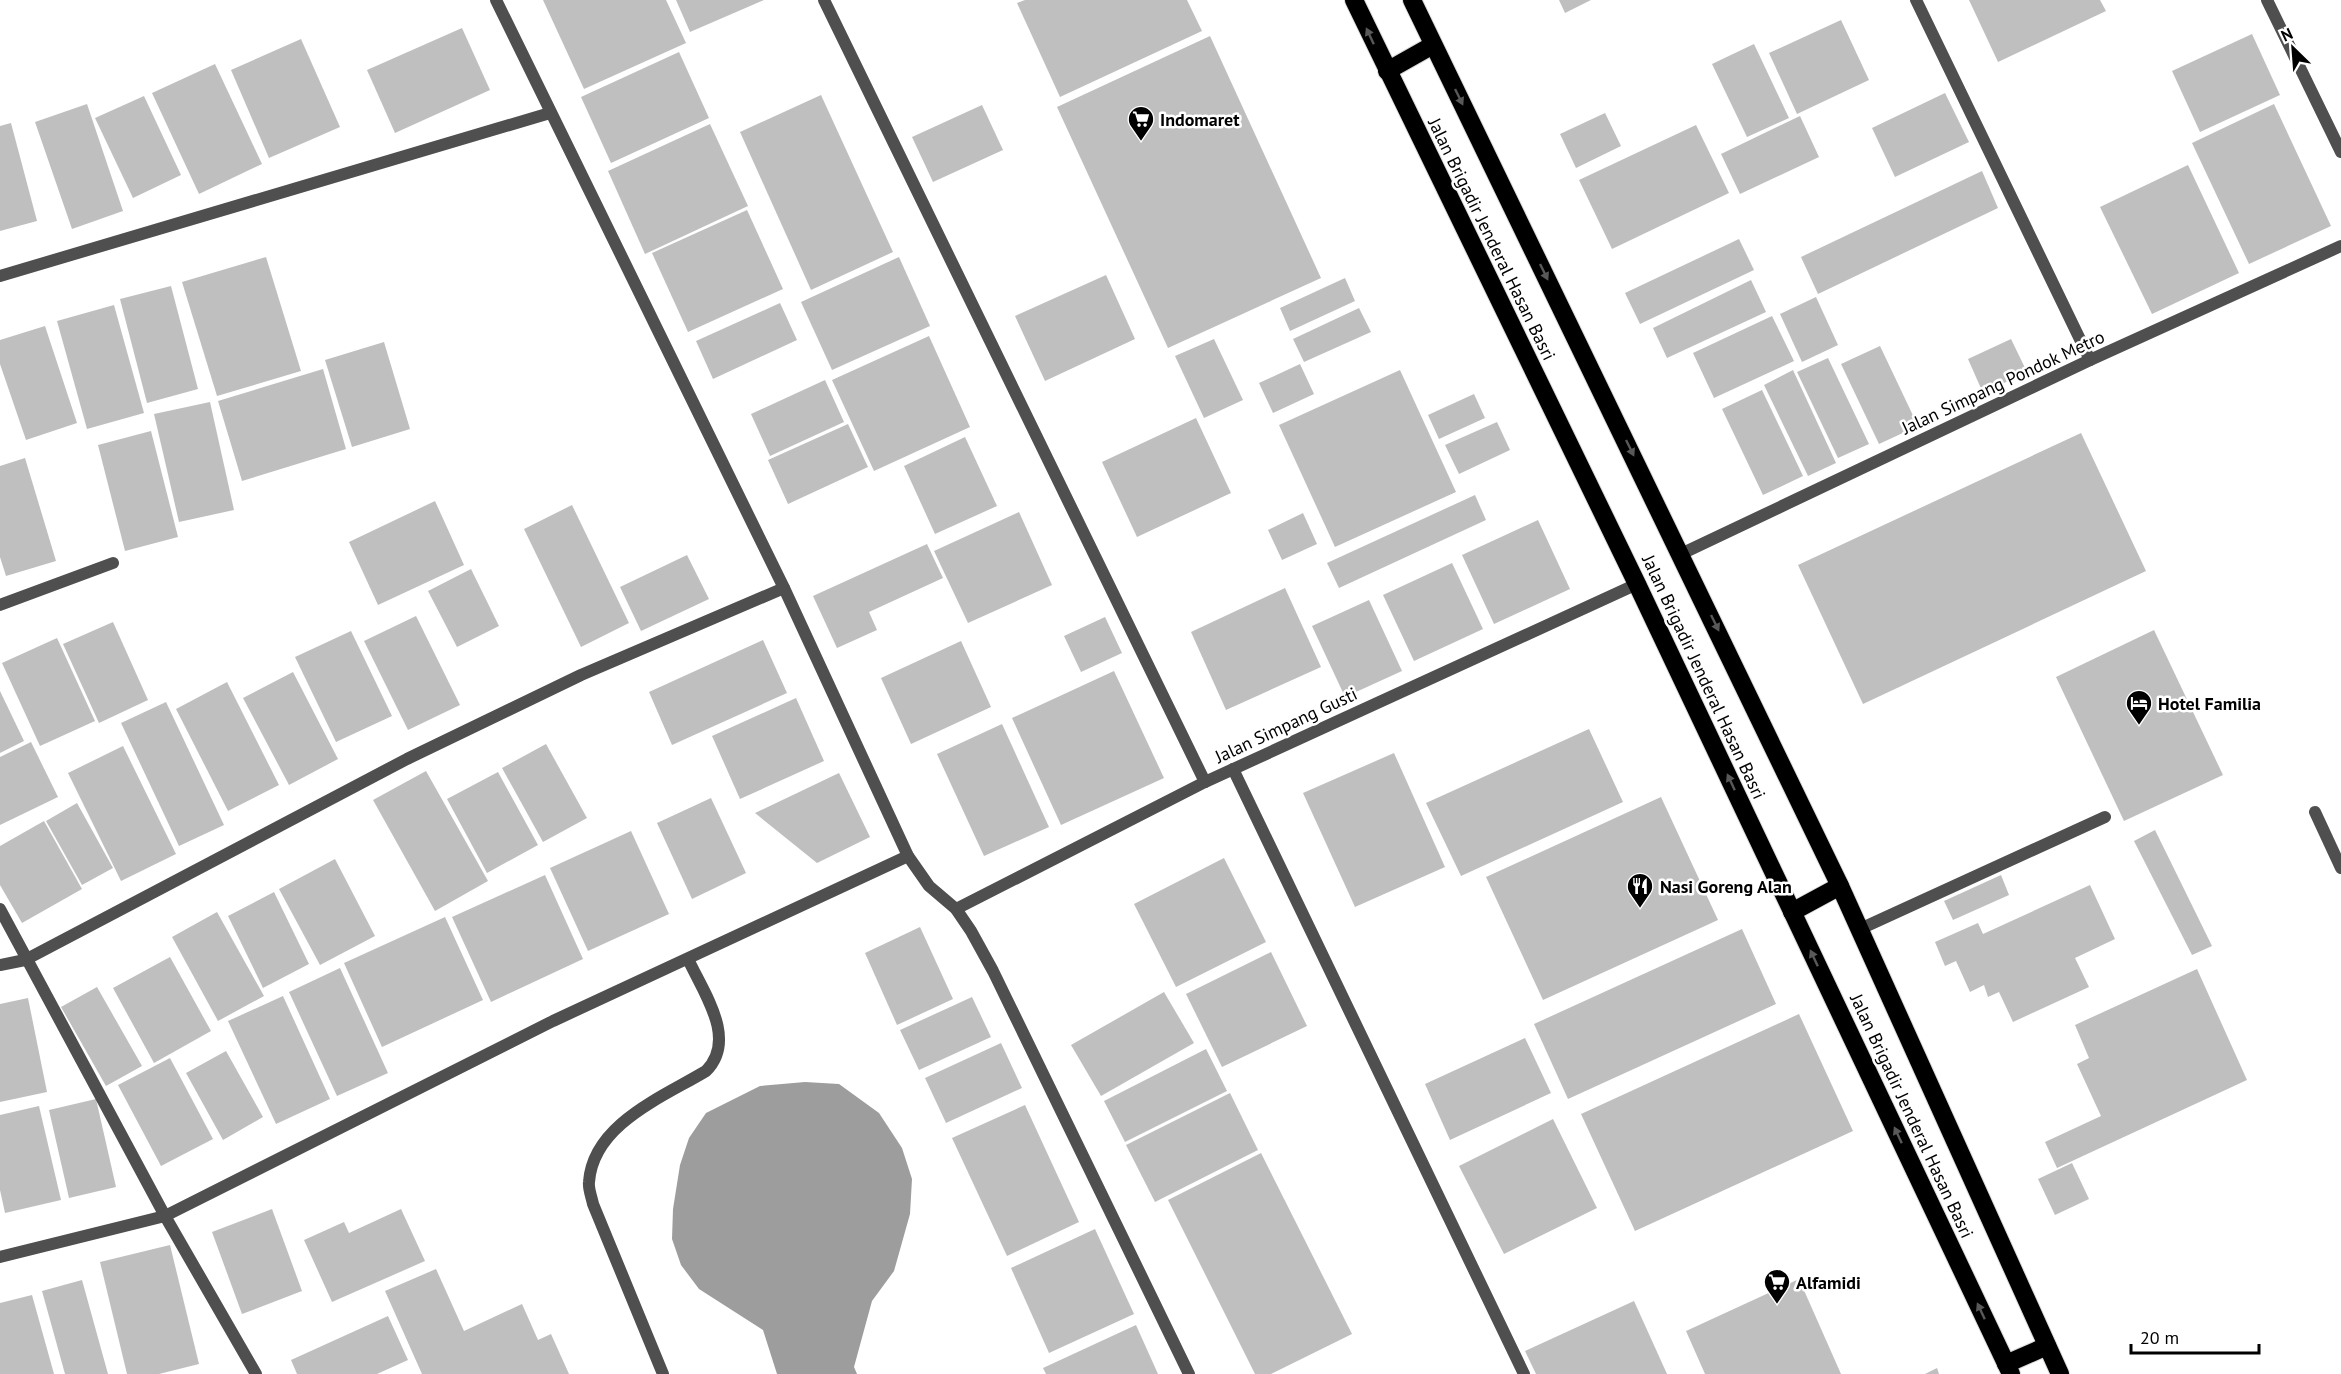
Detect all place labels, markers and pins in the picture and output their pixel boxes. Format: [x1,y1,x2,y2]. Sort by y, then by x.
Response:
supermarket icon: Indomaret [1126,104,1156,142]
place label: Indomaret [1160,108,1240,131]
hotel icon: Hotel Familia [2124,688,2154,726]
place label: Hotel Familia [2158,692,2261,715]
restaurant icon: Nasi Goreng Alan [1625,871,1655,909]
place label: Nasi Goreng Alan [1660,875,1792,898]
supermarket icon: Alfamidi [1762,1267,1792,1305]
place label: Alfamidi [1796,1271,1861,1294]

